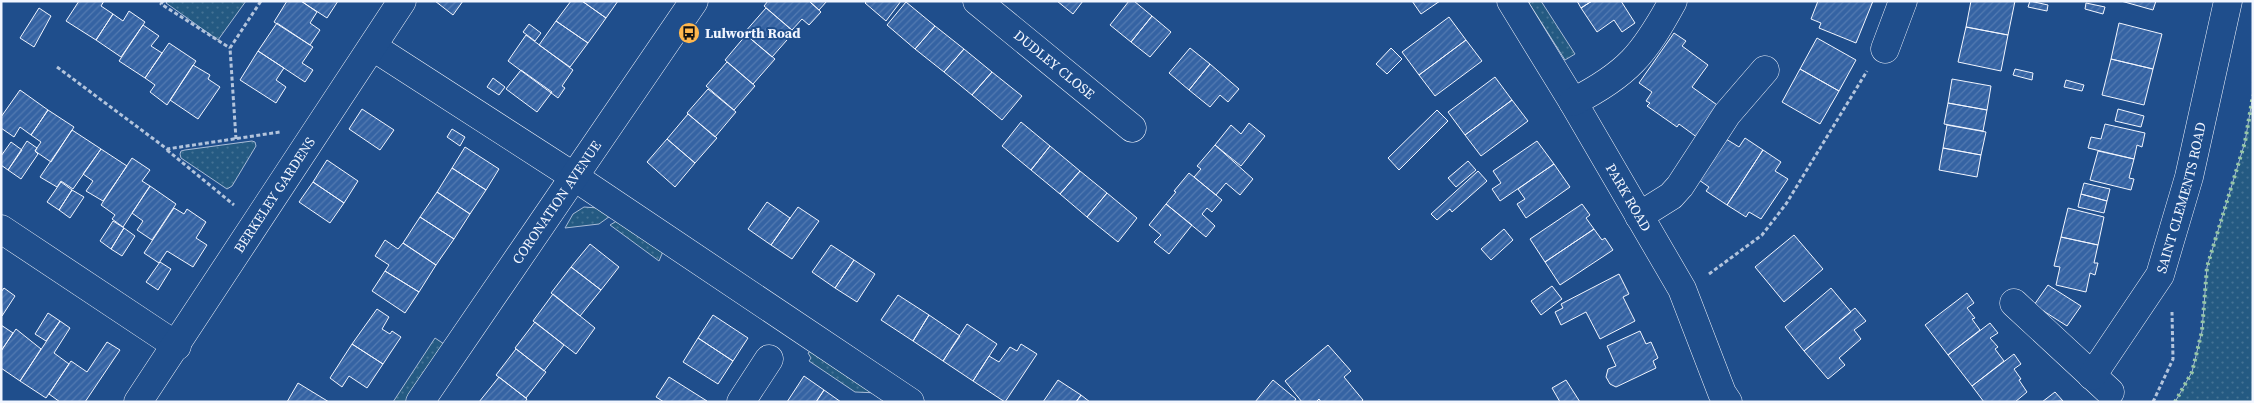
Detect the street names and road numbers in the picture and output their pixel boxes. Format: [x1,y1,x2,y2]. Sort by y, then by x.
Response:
street label: DUDLEY CLOSE [1010,25,1099,104]
street label: SAINT CLEMENTS ROAD [2151,120,2211,276]
street label: BERKELEY GARDENS [229,133,320,257]
street label: CORONATION AVENUE [507,136,606,268]
street label: PARK ROAD [1601,160,1656,235]

